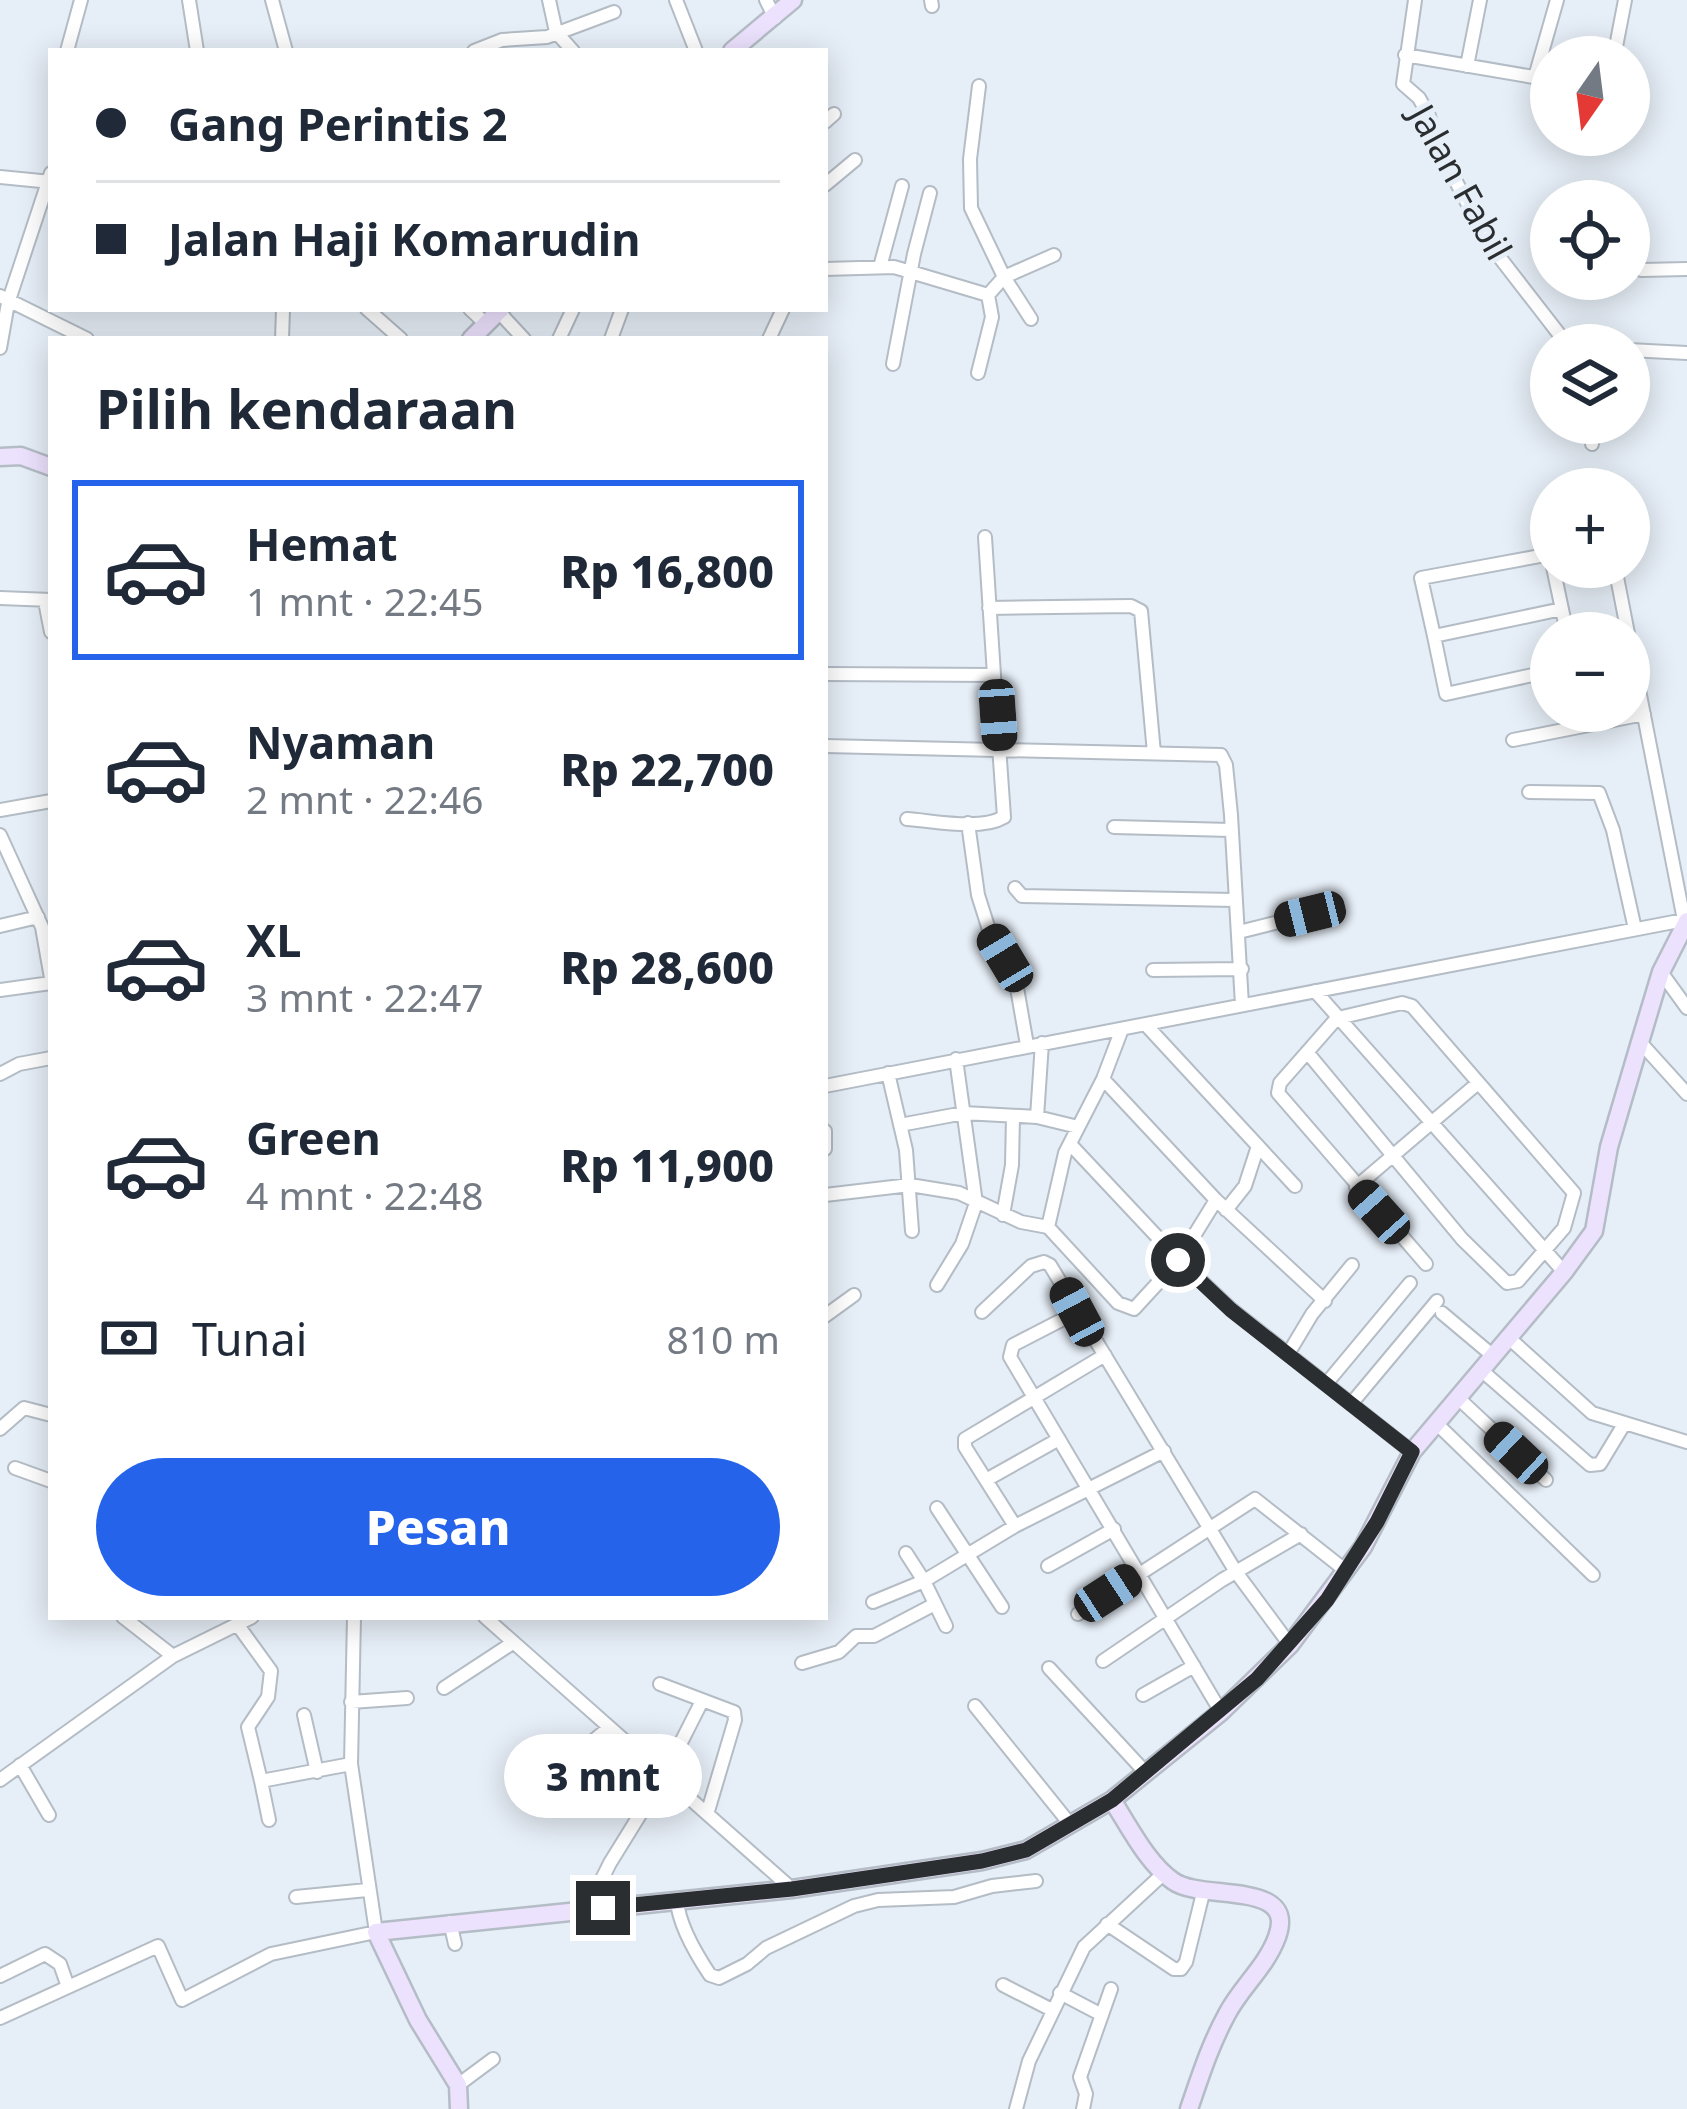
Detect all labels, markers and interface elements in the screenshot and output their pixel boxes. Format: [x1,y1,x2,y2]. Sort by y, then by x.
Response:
north arrow [1530,36,1650,156]
map controls [1530,36,1650,732]
text: Gang Perintis 2 [168,93,508,154]
street label: Jalan Fabil [1397,93,1524,269]
button: locate [1530,180,1650,300]
text: Jalan Haji Komarudin [168,208,640,269]
button: layers [1530,324,1650,444]
text: Pilih kendaraan [96,371,517,445]
button: + [1530,468,1650,588]
text: Hemat [246,513,398,574]
icon: car [102,516,210,624]
text: Rp 16,800 [560,540,774,601]
text: 1 mnt · 22:45 [246,574,484,627]
button: − [1530,612,1650,732]
car [978,678,1018,752]
text: Nyaman [246,711,435,772]
icon: car [102,714,210,822]
text: Rp 22,700 [560,738,774,799]
text: 2 mnt · 22:46 [246,772,484,825]
car [1271,888,1349,940]
text: XL [246,909,301,970]
icon: car [102,912,210,1020]
car [971,918,1039,998]
text: Rp 28,600 [560,936,774,997]
text: 3 mnt · 22:47 [246,970,484,1023]
text: Green [246,1107,381,1168]
icon: car [102,1110,210,1218]
text: Rp 11,900 [560,1134,774,1195]
text: 4 mnt · 22:48 [246,1168,484,1221]
car [1342,1173,1416,1251]
route start [1151,1233,1205,1287]
car [1044,1272,1110,1352]
icon: cash [96,1305,162,1371]
text: Tunai [192,1308,307,1369]
text: 810 m [666,1312,780,1365]
car [1477,1415,1555,1491]
button: Pesan [96,1458,780,1596]
car [1068,1558,1148,1628]
callout: 3 mnt [504,1734,702,1818]
text: 3 mnt [546,1749,660,1802]
route end [576,1881,630,1935]

